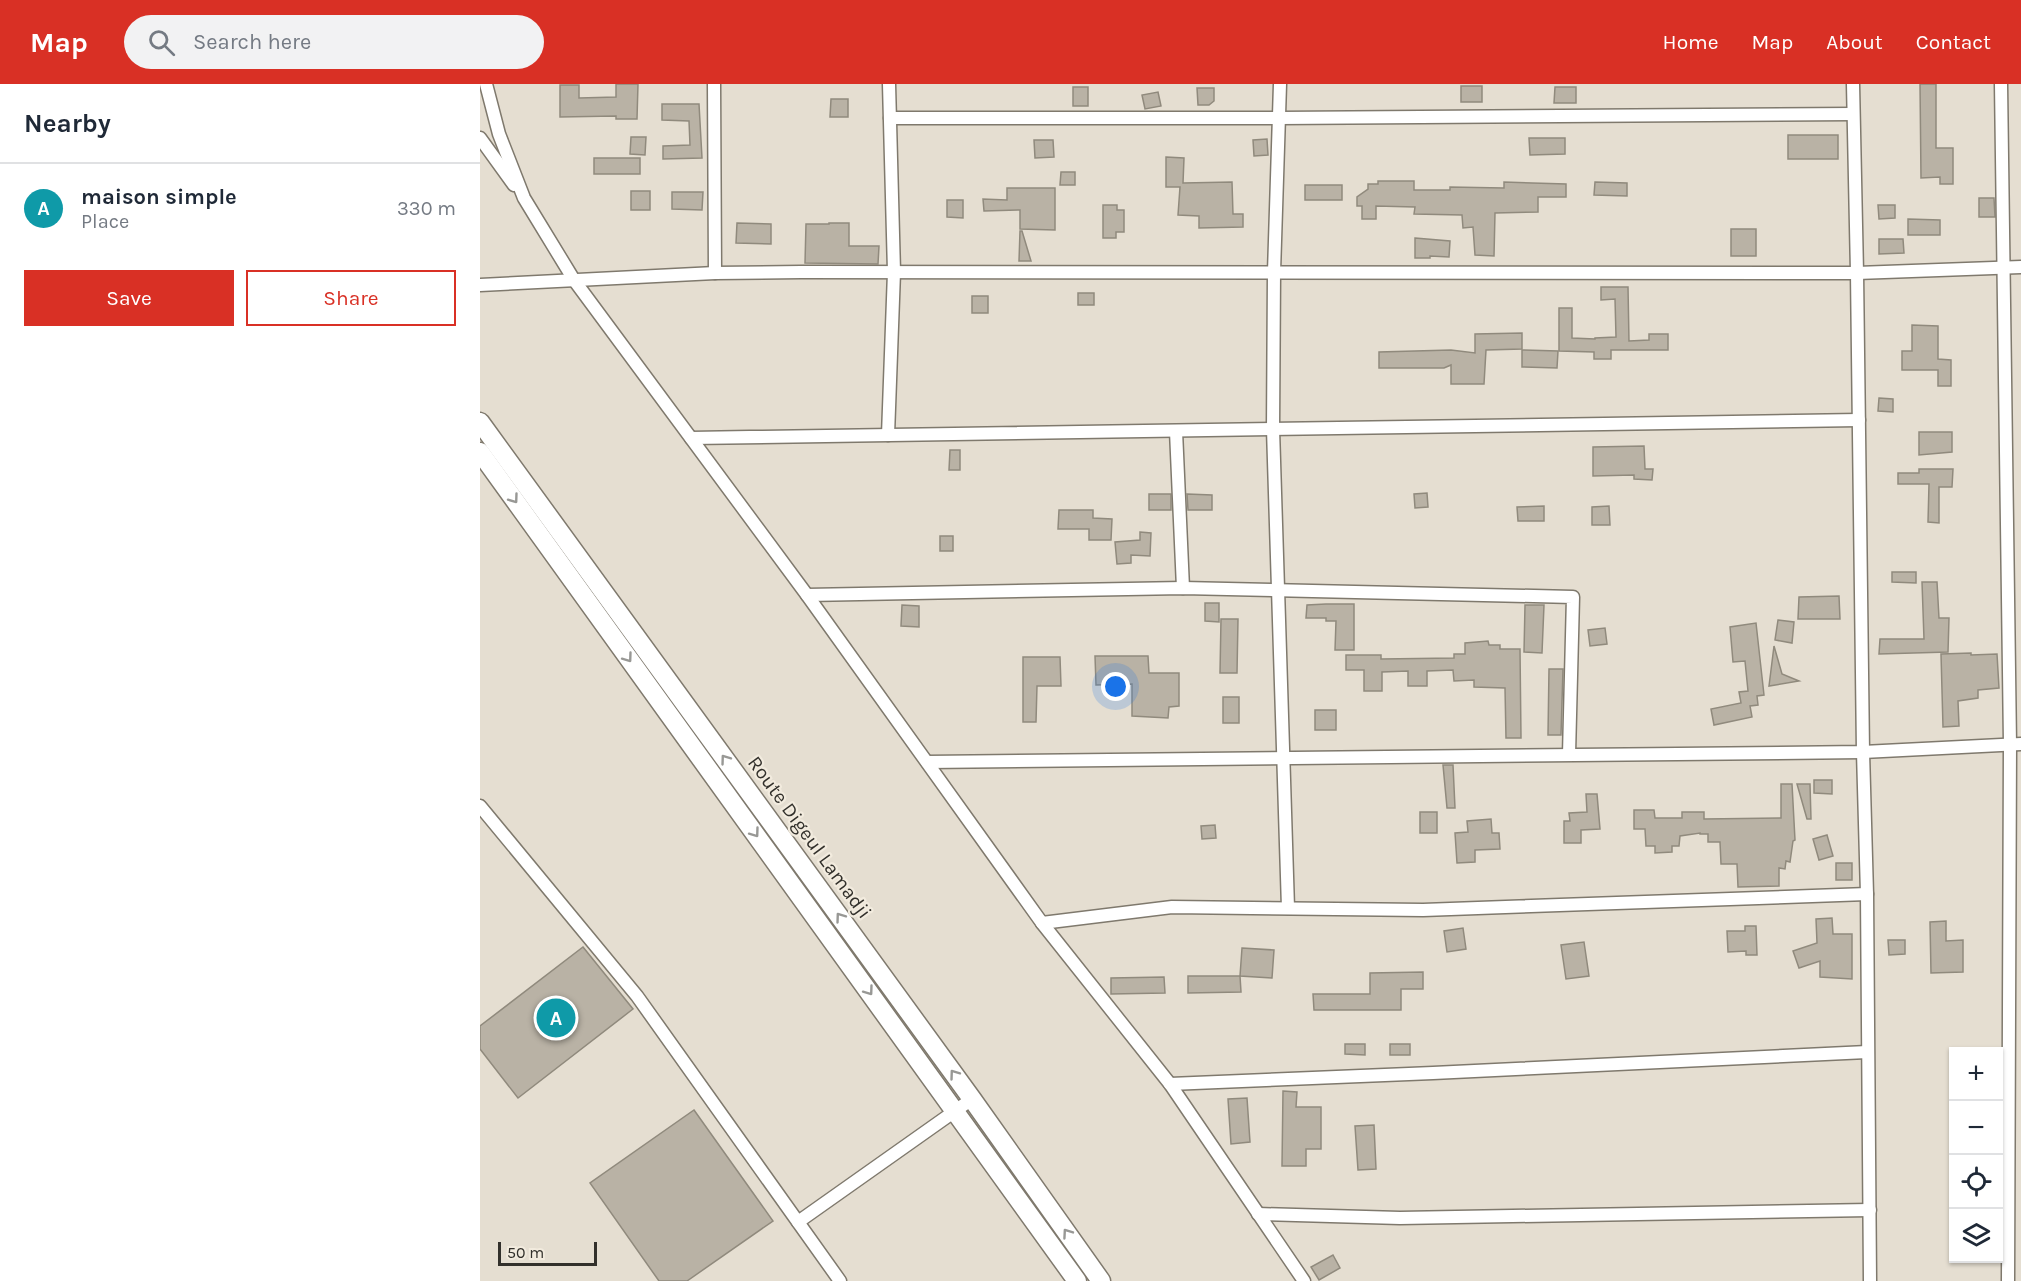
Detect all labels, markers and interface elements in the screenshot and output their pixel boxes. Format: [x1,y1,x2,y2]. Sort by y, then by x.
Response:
search box [124,15,544,69]
text: Map [30,26,88,59]
icon: search [145,26,178,59]
text: Search here [193,29,311,55]
text: Home [1663,30,1719,54]
text: Map [1752,30,1793,54]
text: About [1826,30,1883,54]
text: Contact [1916,30,1991,54]
text: Nearby [24,108,111,139]
text: maison simple [81,184,237,210]
text: A [37,197,50,220]
text: 330 m [397,197,456,220]
text: Place [81,210,129,233]
button: Save [24,270,234,326]
button: Share [246,270,456,326]
one-way arrow [507,493,518,504]
one-way arrow [621,651,632,662]
your location [1101,672,1130,701]
street label: Route Digeul Lamadji [743,752,876,923]
one-way arrow [721,754,732,765]
one-way arrow [748,826,759,837]
one-way arrow [836,912,847,923]
one-way arrow [862,984,873,995]
pin: A [536,996,576,1040]
map controls [1949,1047,2003,1263]
button: + [1949,1047,2003,1101]
one-way arrow [950,1070,961,1081]
button: − [1949,1101,2003,1155]
button: locate [1949,1155,2003,1209]
button: layers [1949,1209,2003,1263]
one-way arrow [1063,1229,1074,1240]
scale bar [498,1239,597,1266]
text: 50 m [507,1243,544,1262]

